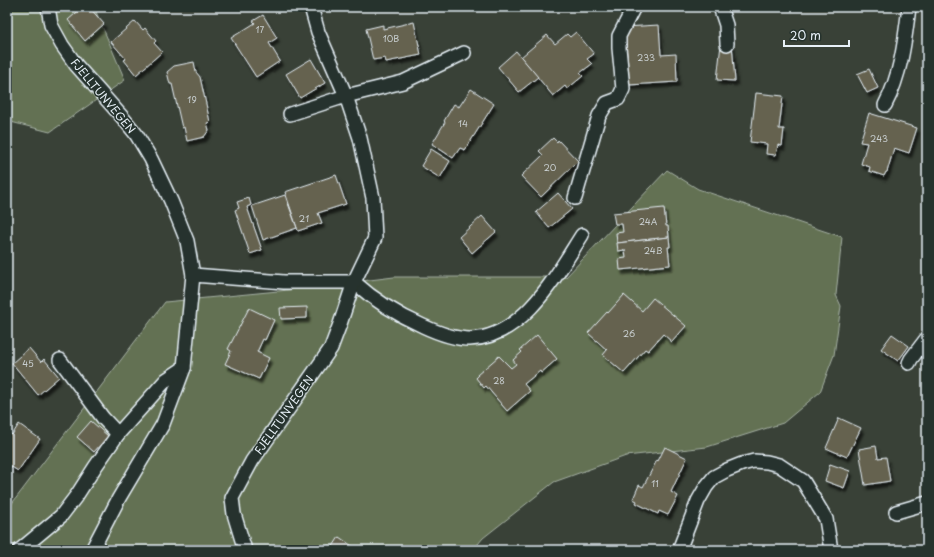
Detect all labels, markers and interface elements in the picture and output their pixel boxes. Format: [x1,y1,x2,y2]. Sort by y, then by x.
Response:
house number: 17 [256,22,265,36]
scale bar [784,22,849,48]
text: 20 m [790,26,821,44]
house number: 10B [383,31,399,45]
house number: 233 [637,50,655,64]
street label: FJELLTUNVEGEN [67,54,140,137]
house number: 19 [187,92,197,106]
house number: 14 [458,116,468,130]
house number: 243 [870,131,888,145]
house number: 20 [544,160,557,174]
house number: 21 [299,211,309,225]
house number: 24A [639,214,658,228]
house number: 24B [644,243,663,257]
house number: 26 [623,326,635,340]
house number: 45 [22,356,34,370]
street label: FJELLTUNVEGEN [250,372,317,458]
house number: 28 [493,373,505,387]
house number: 11 [651,476,659,490]

